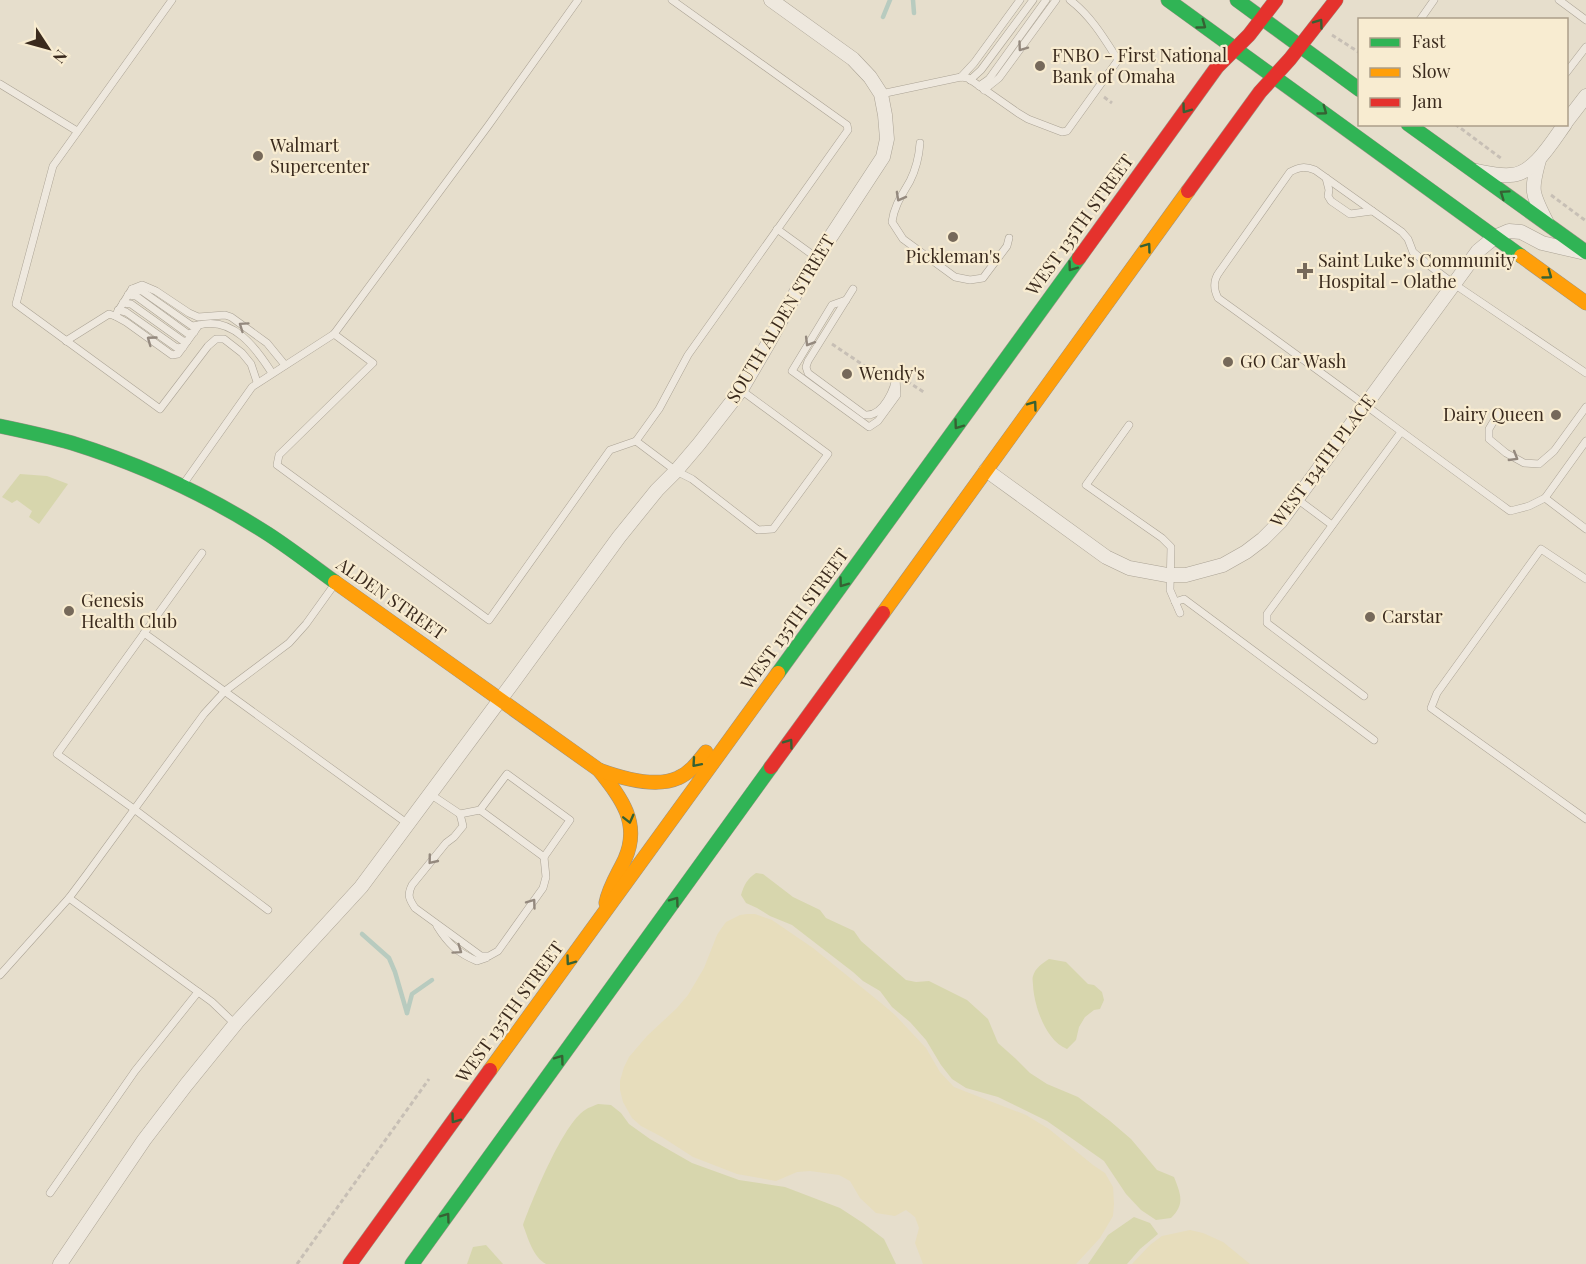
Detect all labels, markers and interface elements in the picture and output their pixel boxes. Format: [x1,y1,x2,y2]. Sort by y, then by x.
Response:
north arrow [18,18,78,78]
one-way arrow [1195,18,1206,29]
legend [1358,18,1568,126]
one-way arrow [1311,19,1322,30]
text: Fast [1412,29,1446,53]
one-way arrow [1018,40,1029,51]
place label: FNBO - First National Bank of Omaha [1052,43,1227,88]
text: N [48,46,72,68]
marker: FNBO - First National Bank of Omaha [1033,59,1047,73]
text: Slow [1412,59,1450,83]
text: Jam [1411,89,1442,113]
one-way arrow [1183,103,1194,114]
one-way arrow [1316,104,1327,115]
place label: Walmart Supercenter [269,133,370,178]
marker: Walmart Supercenter [251,149,265,163]
street label: WEST 135TH STREET [1019,149,1139,301]
one-way arrow [1500,190,1511,201]
one-way arrow [896,191,907,202]
street label: SOUTH ALDEN STREET [720,230,840,407]
marker: Pickleman's [946,230,960,244]
one-way arrow [1140,243,1151,254]
place label: Pickleman's [906,244,1000,268]
place label: Saint Luke’s Community Hospital - Olathe [1318,248,1515,293]
one-way arrow [1068,261,1079,272]
marker: Saint Luke’s Community Hospital - Olathe [1296,262,1314,280]
one-way arrow [1542,268,1553,279]
one-way arrow [239,322,250,333]
one-way arrow [146,336,157,347]
one-way arrow [805,336,817,346]
place label: GO Car Wash [1240,349,1347,373]
marker: GO Car Wash [1221,355,1235,369]
place label: Wendy's [858,361,925,385]
marker: Wendy's [840,367,854,381]
street label: WEST 134TH PLACE [1264,389,1380,533]
one-way arrow [1026,401,1037,412]
place label: Dairy Queen [1443,402,1544,426]
marker: Dairy Queen [1549,408,1563,422]
one-way arrow [954,419,965,430]
one-way arrow [1507,450,1518,461]
street label: WEST 135TH STREET [734,543,854,695]
street label: ALDEN STREET [331,551,451,645]
one-way arrow [839,577,850,588]
place label: Genesis Health Club [81,588,177,633]
marker: Genesis Health Club [62,604,76,618]
place label: Carstar [1382,604,1443,628]
marker: Carstar [1363,610,1377,624]
one-way arrow [782,738,793,749]
one-way arrow [692,756,703,767]
one-way arrow [622,814,635,824]
one-way arrow [428,853,439,864]
one-way arrow [668,896,679,907]
one-way arrow [525,899,536,910]
street label: WEST 135TH STREET [449,936,569,1088]
one-way arrow [451,943,462,954]
one-way arrow [566,955,577,966]
one-way arrow [553,1054,564,1065]
one-way arrow [451,1113,462,1124]
one-way arrow [439,1212,450,1223]

